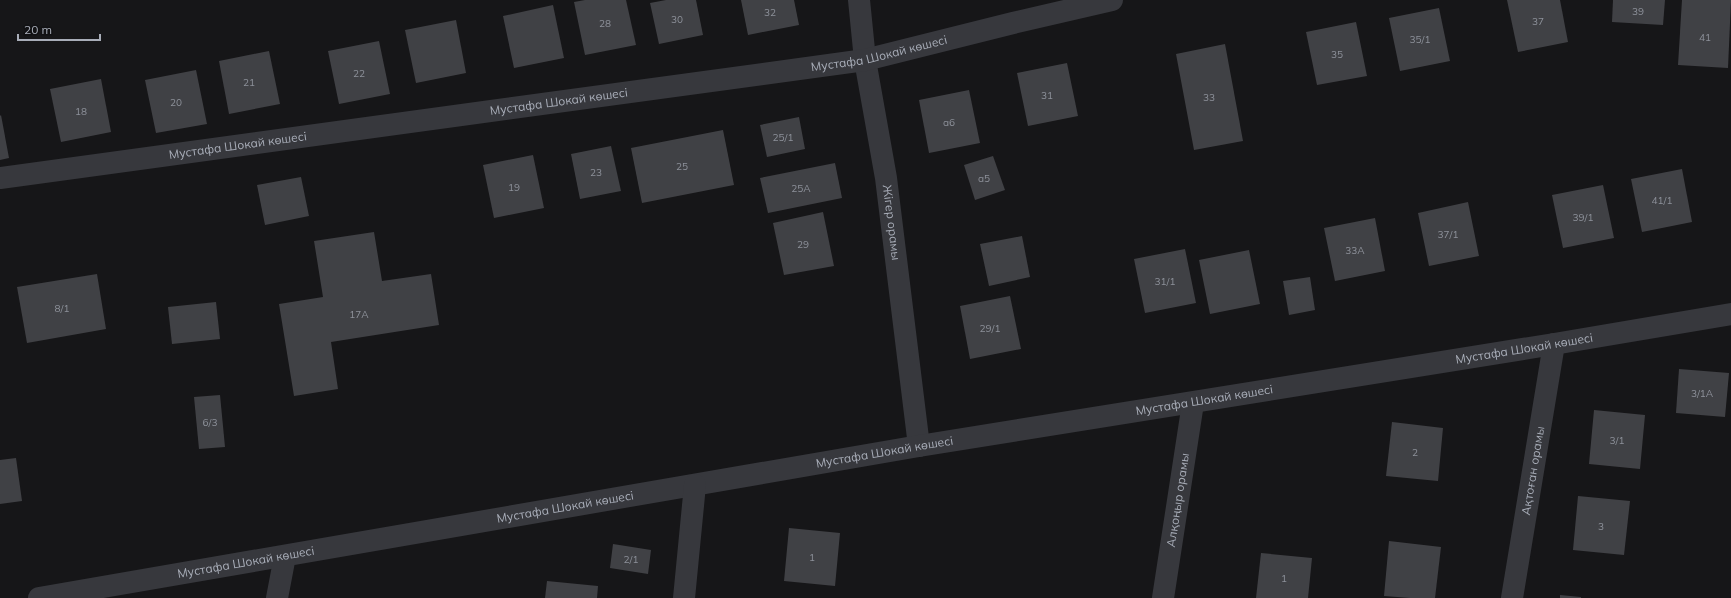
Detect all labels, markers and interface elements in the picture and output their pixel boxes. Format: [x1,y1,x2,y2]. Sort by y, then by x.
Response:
house number: 39 [1632,5,1644,18]
house number: 32 [764,6,776,19]
house number: 30 [671,13,683,26]
house number: 37 [1532,15,1544,28]
scale bar [18,16,100,42]
house number: 28 [599,17,611,30]
text: 20 m [24,22,52,37]
house number: 41 [1699,31,1711,44]
street label: Мустафа Шокай көшесі [810,32,949,74]
house number: 35/1 [1410,33,1430,46]
house number: 35 [1331,48,1343,61]
house number: 22 [353,67,365,80]
house number: 21 [243,76,255,89]
street label: Мустафа Шокай көшесі [489,84,629,118]
house number: 31 [1041,89,1053,102]
house number: 33 [1203,91,1215,104]
house number: 20 [170,96,182,109]
house number: 18 [75,105,87,118]
house number: а6 [943,116,955,129]
street label: Мустафа Шокай көшесі [168,128,308,162]
house number: 25/1 [773,131,793,144]
house number: 25 [676,160,688,173]
house number: 23 [590,166,602,179]
house number: а5 [978,172,990,185]
house number: 19 [508,181,520,194]
house number: 25А [791,182,811,195]
street label: Жігер орамы [880,184,904,261]
house number: 41/1 [1652,194,1672,207]
house number: 39/1 [1573,211,1593,224]
house number: 37/1 [1438,228,1458,241]
house number: 29 [797,238,809,251]
house number: 33А [1345,244,1365,257]
house number: 31/1 [1155,275,1175,288]
house number: 8/1 [55,302,69,315]
house number: 17А [349,308,369,321]
house number: 29/1 [980,322,1000,335]
street label: Мустафа Шокай көшесі [1454,330,1594,367]
street label: Мустафа Шокай көшесі [1134,381,1274,418]
house number: 3/1А [1691,387,1714,400]
house number: 6/3 [203,416,217,429]
street label: Ақтоған орамы [1518,425,1547,516]
street label: Мустафа Шокай көшесі [815,433,954,471]
house number: 3/1 [1610,434,1624,447]
house number: 2 [1412,446,1418,459]
street label: Алқоңыр орамы [1163,452,1192,548]
street label: Мустафа Шокай көшесі [495,487,635,526]
house number: 3 [1598,520,1604,533]
street label: Мустафа Шокай көшесі [176,543,316,581]
house number: 1 [809,551,815,564]
house number: 2/1 [624,553,638,566]
house number: 1 [1281,572,1287,585]

